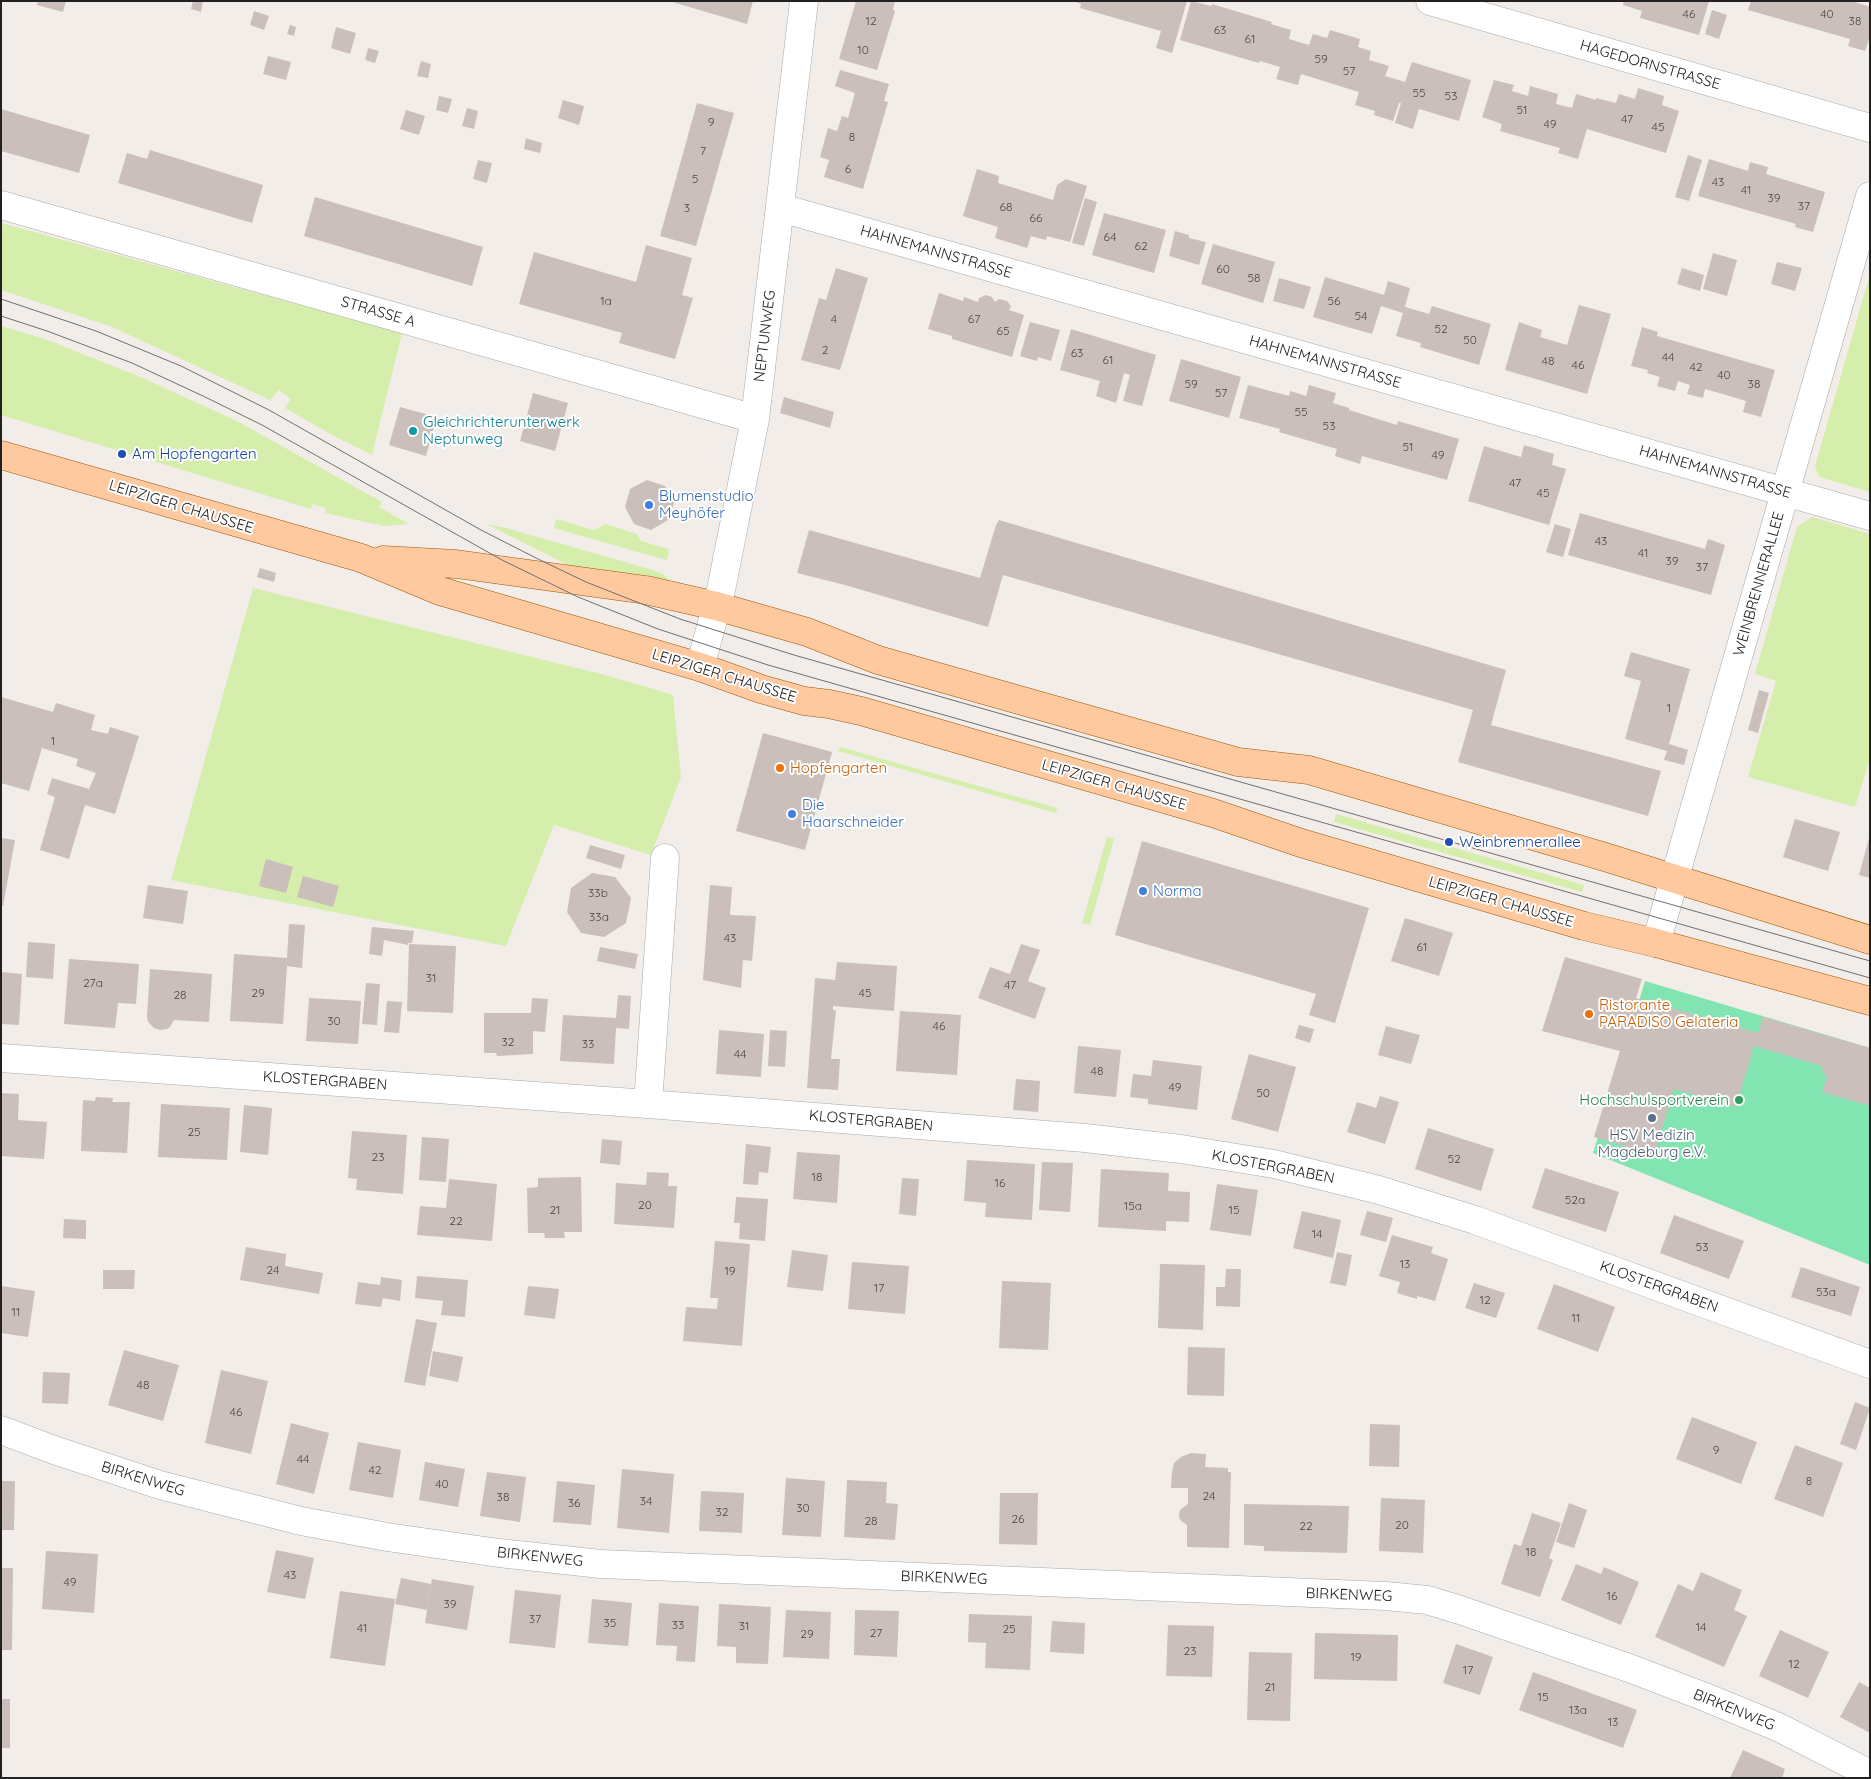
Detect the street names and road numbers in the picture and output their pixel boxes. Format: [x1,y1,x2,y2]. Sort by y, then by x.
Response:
street label: HAGEDORNSTRASSE [1578,36,1722,94]
street label: HAHNEMANNSTRASSE [858,222,1014,282]
street label: NEPTUNWEG [750,289,780,383]
street label: STRASSE A [339,293,417,331]
street label: HAHNEMANNSTRASSE [1247,332,1403,392]
street label: HAHNEMANNSTRASSE [1637,442,1793,502]
street label: LEIPZIGER CHAUSSEE [107,476,255,538]
street label: WEINBRENNERALLEE [1730,510,1788,658]
street label: LEIPZIGER CHAUSSEE [650,645,798,707]
street label: LEIPZIGER CHAUSSEE [1039,756,1189,814]
street label: LEIPZIGER CHAUSSEE [1426,873,1576,931]
street label: KLOSTERGRABEN [262,1068,388,1094]
street label: KLOSTERGRABEN [808,1107,934,1135]
street label: KLOSTERGRABEN [1210,1146,1336,1188]
street label: KLOSTERGRABEN [1597,1257,1721,1317]
street label: BIRKENWEG [99,1458,187,1500]
street label: BIRKENWEG [496,1544,584,1570]
street label: BIRKENWEG [900,1567,988,1589]
street label: BIRKENWEG [1305,1584,1393,1606]
street label: BIRKENWEG [1690,1685,1778,1735]

